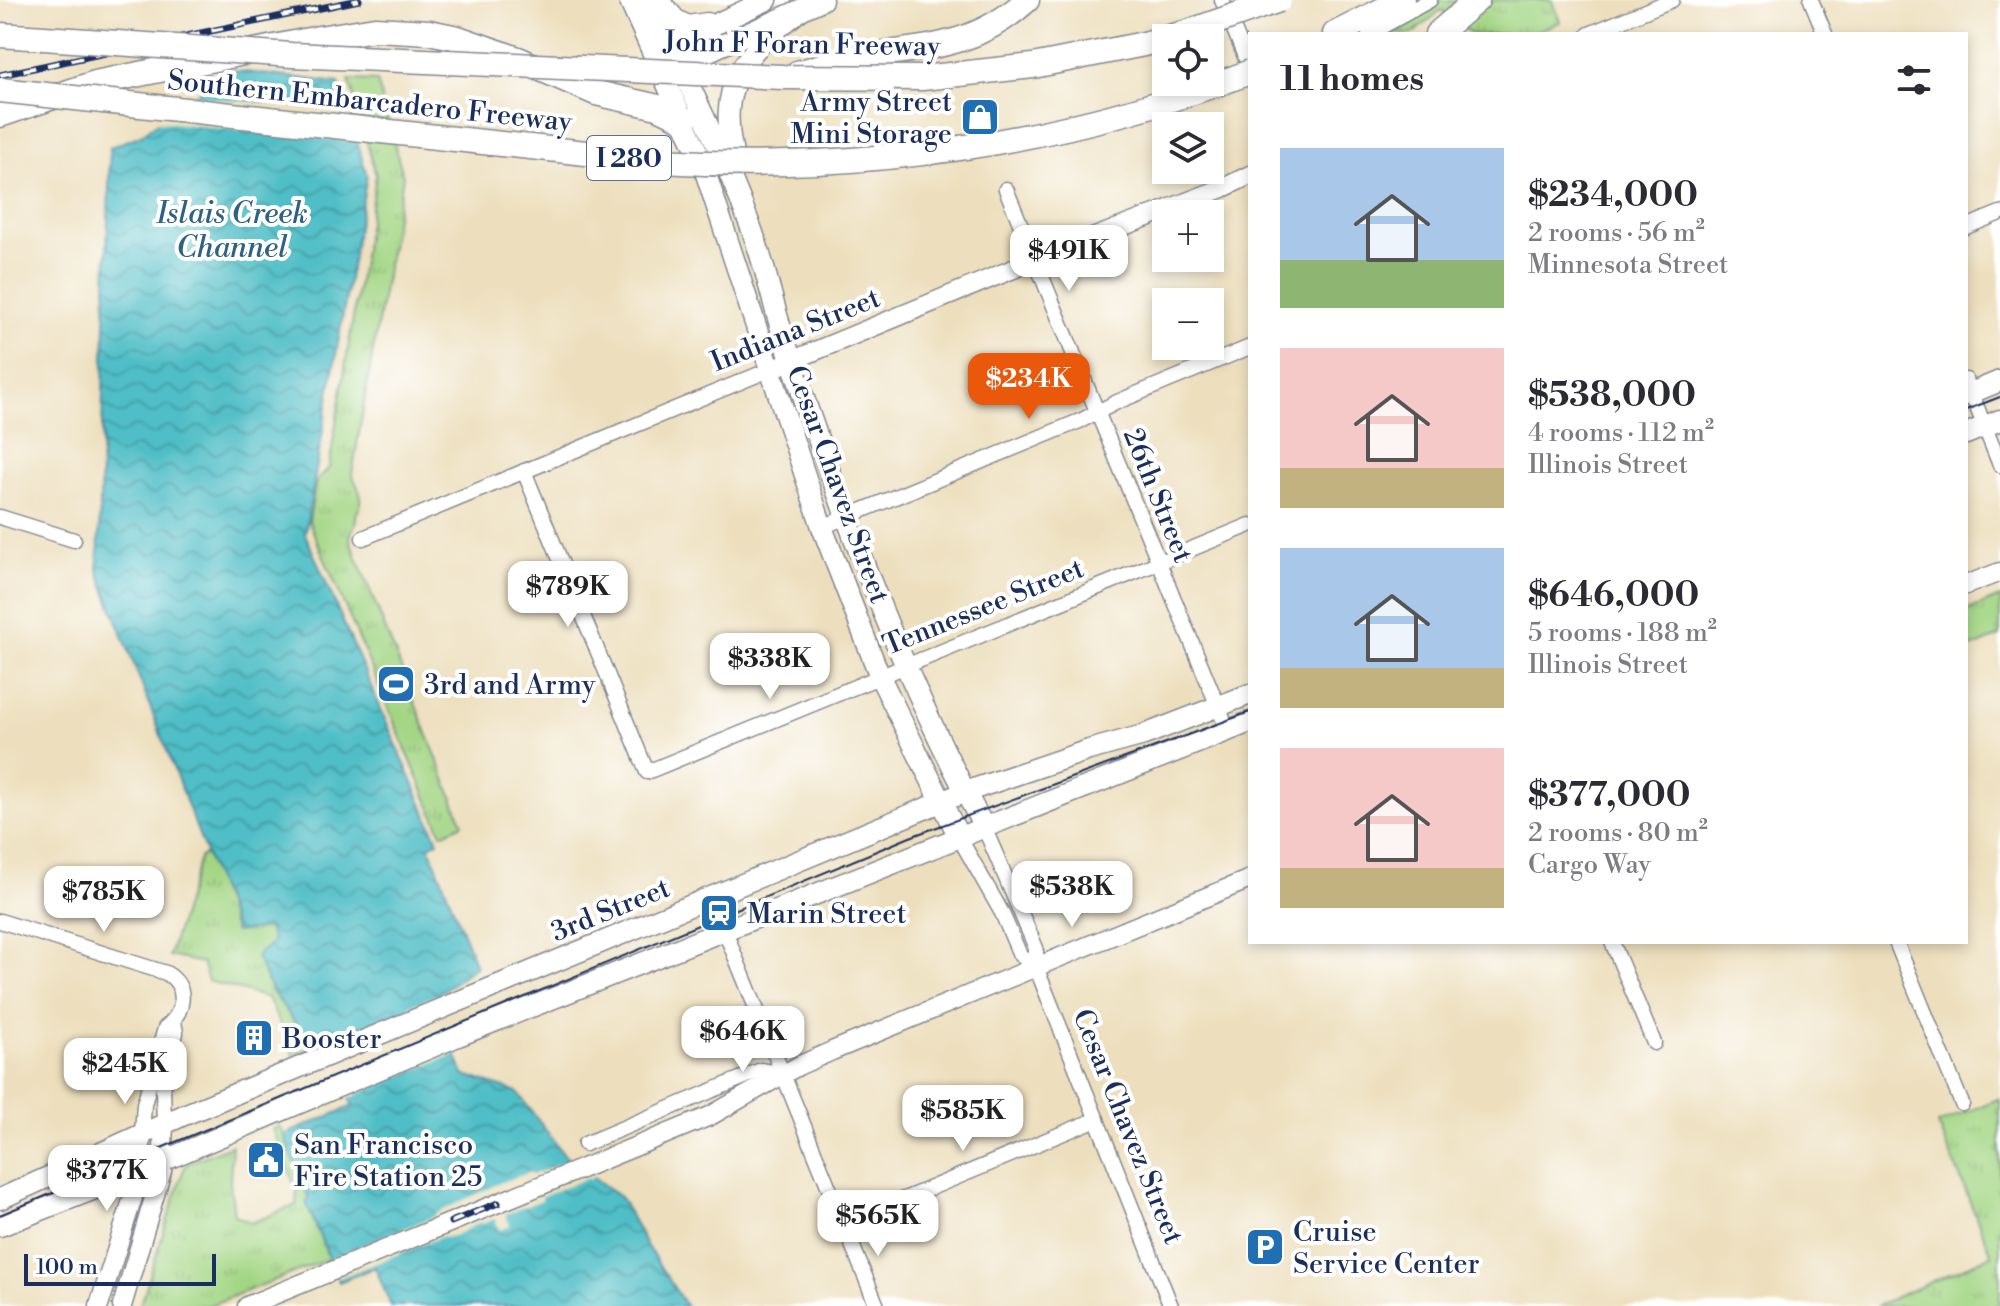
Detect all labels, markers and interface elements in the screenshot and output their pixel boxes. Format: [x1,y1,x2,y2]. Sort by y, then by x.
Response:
map controls [1152,24,1224,360]
button: locate [1152,24,1224,96]
street label: John F Foran Freeway [662,25,941,64]
icon: filters [1892,58,1936,102]
text: 11 homes [1280,59,1424,101]
street label: Southern Embarcadero Freeway [166,63,574,140]
place label: Army Street Mini Storage [790,85,952,152]
shop icon: Army Street Mini Storage [959,96,1001,138]
button: layers [1152,112,1224,184]
road number: I 280 [587,136,671,180]
text: $234,000 [1528,175,1698,217]
icon: home [1344,180,1440,276]
water label: Islais Creek Channel [155,195,308,267]
button: + [1152,200,1224,272]
text: 2 rooms · 56 m² [1528,217,1705,249]
pin: $491K [1013,225,1125,293]
text: $491K [1028,235,1110,267]
text: Minnesota Street [1528,249,1728,281]
street label: Indiana Street [706,281,885,380]
button: − [1152,288,1224,360]
pin: $234K [973,353,1085,421]
street label: Cesar Chavez Street [778,361,897,608]
text: $234K [986,363,1072,395]
text: $538,000 [1528,375,1696,417]
icon: home [1344,380,1440,476]
text: 4 rooms · 112 m² [1528,417,1714,449]
street label: 26th Street [1115,423,1200,568]
text: Illinois Street [1528,449,1688,481]
street label: Tennessee Street [878,551,1089,664]
pin: $789K [512,561,624,629]
text: $789K [526,571,610,603]
text: $646,000 [1528,575,1699,617]
icon: home [1344,580,1440,676]
text: 5 rooms · 188 m² [1528,617,1717,649]
pin: $338K [714,633,826,701]
text: $338K [728,643,812,675]
text: Illinois Street [1528,649,1688,681]
sports icon: 3rd and Army [375,663,417,705]
place label: 3rd and Army [424,668,596,703]
text: $377,000 [1528,775,1691,817]
icon: home [1344,780,1440,876]
text: 2 rooms · 80 m² [1528,817,1708,849]
text: Cargo Way [1528,849,1651,881]
pin: $538K [1016,861,1128,929]
pin: $785K [48,866,160,934]
street label: 3rd Street [546,871,675,950]
text: $538K [1030,871,1114,903]
text: $785K [62,876,146,908]
station icon: Marin Street [698,892,740,934]
place label: Marin Street [747,897,906,932]
street label: Cesar Chavez Street [1064,1004,1191,1249]
pin: $646K [687,1006,799,1074]
text: $646K [699,1016,787,1048]
building icon: Booster [233,1017,275,1059]
place label: Booster [281,1022,382,1057]
pin: $245K [69,1038,181,1106]
text: $245K [82,1048,168,1080]
pin: $585K [907,1085,1019,1153]
text: $585K [920,1095,1006,1127]
place label: San Francisco Fire Station 25 [294,1128,482,1195]
public building icon: San Francisco Fire Station 25 [245,1139,287,1181]
pin: $377K [51,1145,163,1213]
text: $377K [66,1155,148,1187]
pin: $565K [822,1190,934,1258]
text: $565K [835,1200,921,1232]
place label: Cruise Service Center [1293,1215,1480,1282]
parking icon: Cruise Service Center [1244,1226,1286,1268]
scale bar [24,1250,216,1286]
text: 100 m [36,1254,98,1281]

